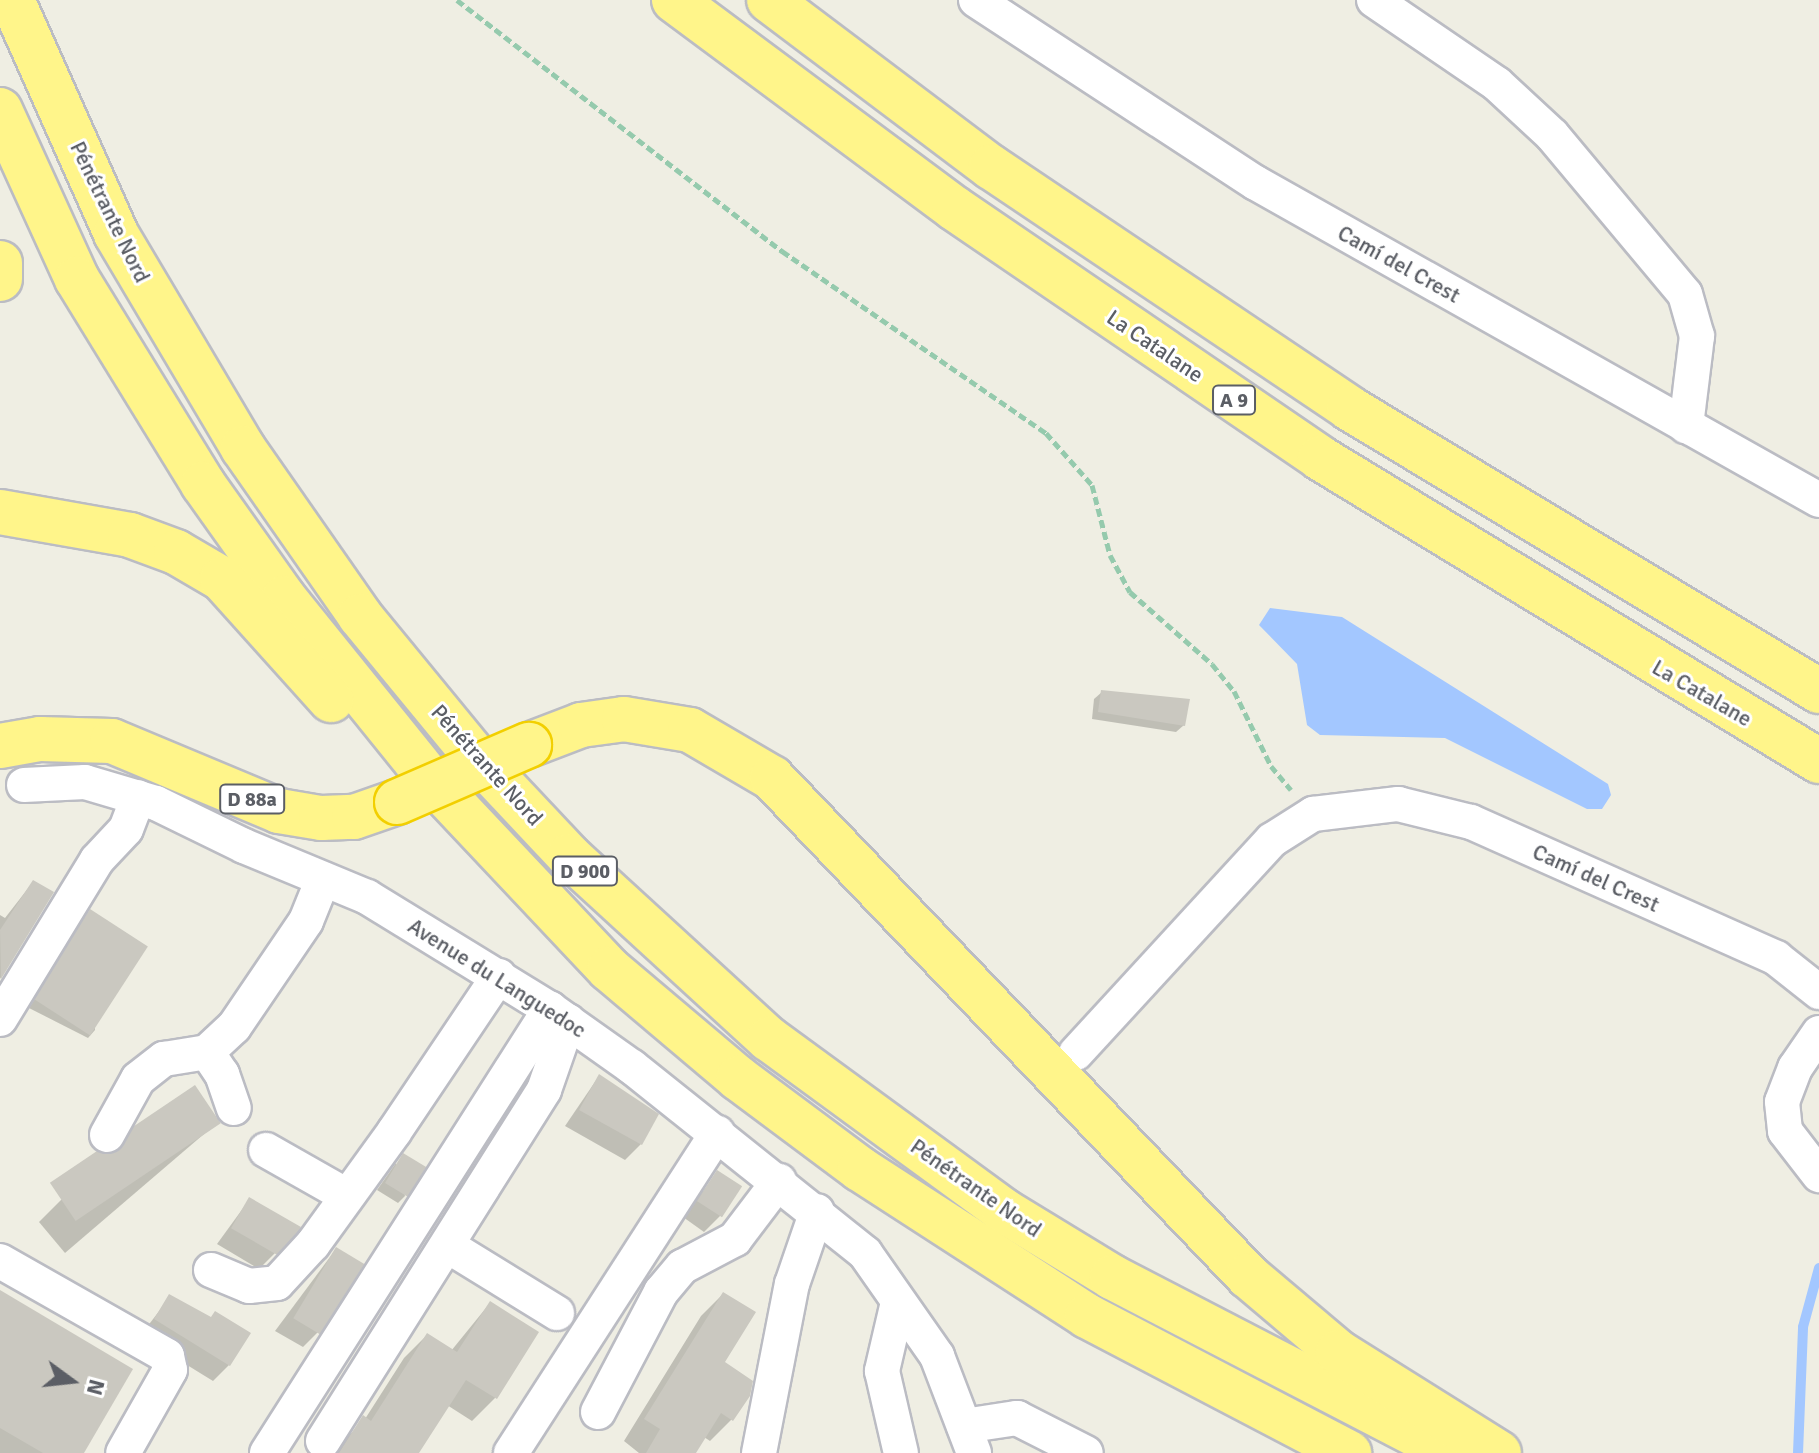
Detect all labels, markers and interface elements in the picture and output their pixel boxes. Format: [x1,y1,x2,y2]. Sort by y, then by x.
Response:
street label: Pénétrante Nord [64,137,156,287]
street label: Camí del Crest [1333,220,1465,308]
street label: La Catalane [1102,304,1208,388]
road number: A 9 [1212,384,1256,416]
street label: La Catalane [1647,654,1757,732]
street label: Pénétrante Nord [426,699,548,831]
road number: D 88a [218,783,286,815]
street label: Camí del Crest [1529,838,1663,918]
road number: D 900 [551,855,619,887]
street label: Avenue du Languedoc [403,913,591,1043]
street label: Pénétrante Nord [905,1133,1047,1243]
north arrow [32,1341,112,1421]
text: N [81,1376,111,1398]

